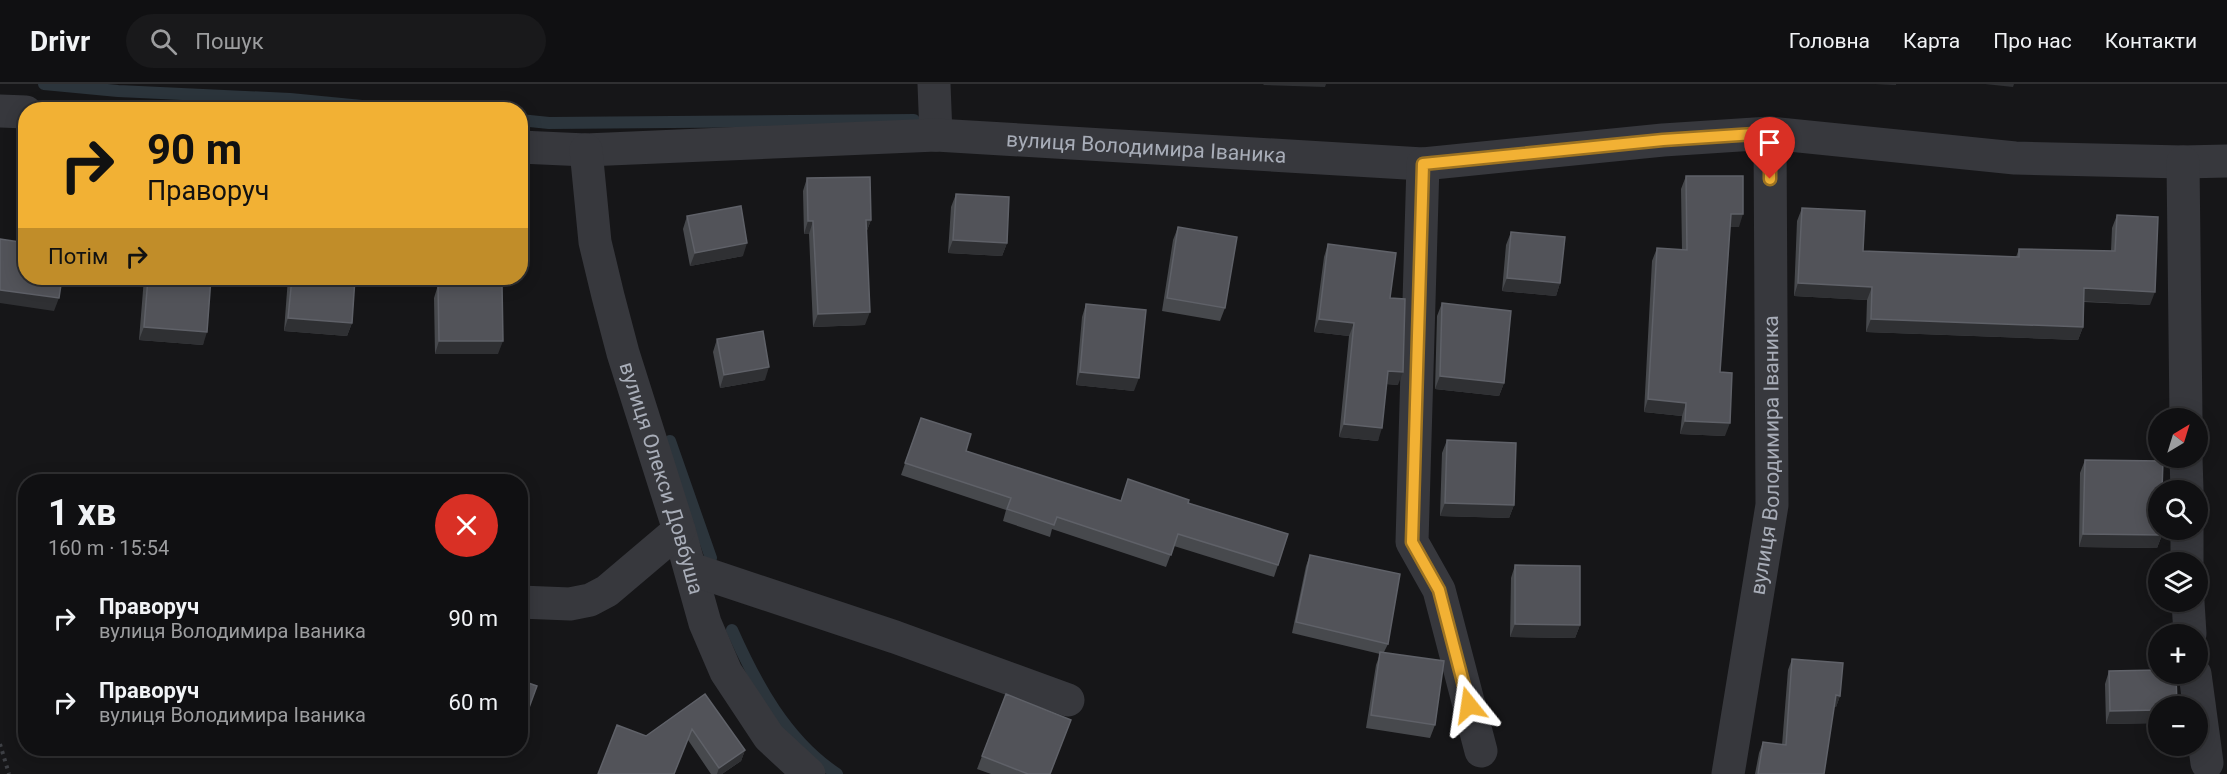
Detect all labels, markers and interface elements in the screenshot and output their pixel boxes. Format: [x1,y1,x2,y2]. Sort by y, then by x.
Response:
search box [126,14,546,68]
text: Drivr [30,25,90,58]
icon: search [147,25,180,58]
text: Пошук [195,29,264,54]
text: Головна [1789,29,1870,53]
text: Карта [1903,29,1960,53]
text: Про нас [1993,29,2072,53]
text: Контакти [2105,29,2197,53]
pin [1744,117,1795,179]
text: 90 m [147,125,242,174]
icon: right [48,126,126,204]
icon: arrive [1753,126,1786,159]
street label: вулиця Володимира Іваника [1006,127,1287,168]
text: Праворуч [147,175,269,207]
icon: right [120,240,153,273]
text: Потім [48,244,108,269]
street label: вулиця Володимира Іваника [1745,315,1784,597]
street label: вулиця Олекси Довбуша [615,359,708,597]
north arrow [2148,408,2208,468]
map controls [2148,408,2208,756]
button: search [2148,480,2208,540]
text: 1 хв [48,492,116,534]
button: close [435,494,498,557]
text: 160 m · 15:54 [48,536,169,560]
button: layers [2148,552,2208,612]
text: Праворуч [99,594,199,619]
icon: right [48,602,81,635]
text: 90 m [449,606,498,631]
text: вулиця Володимира Іваника [99,619,366,643]
button: + [2148,624,2208,684]
position arrow [1437,673,1501,737]
text: Праворуч [99,678,199,703]
icon: right [48,686,81,719]
text: 60 m [449,690,498,715]
button: − [2148,696,2208,756]
text: вулиця Володимира Іваника [99,703,366,727]

